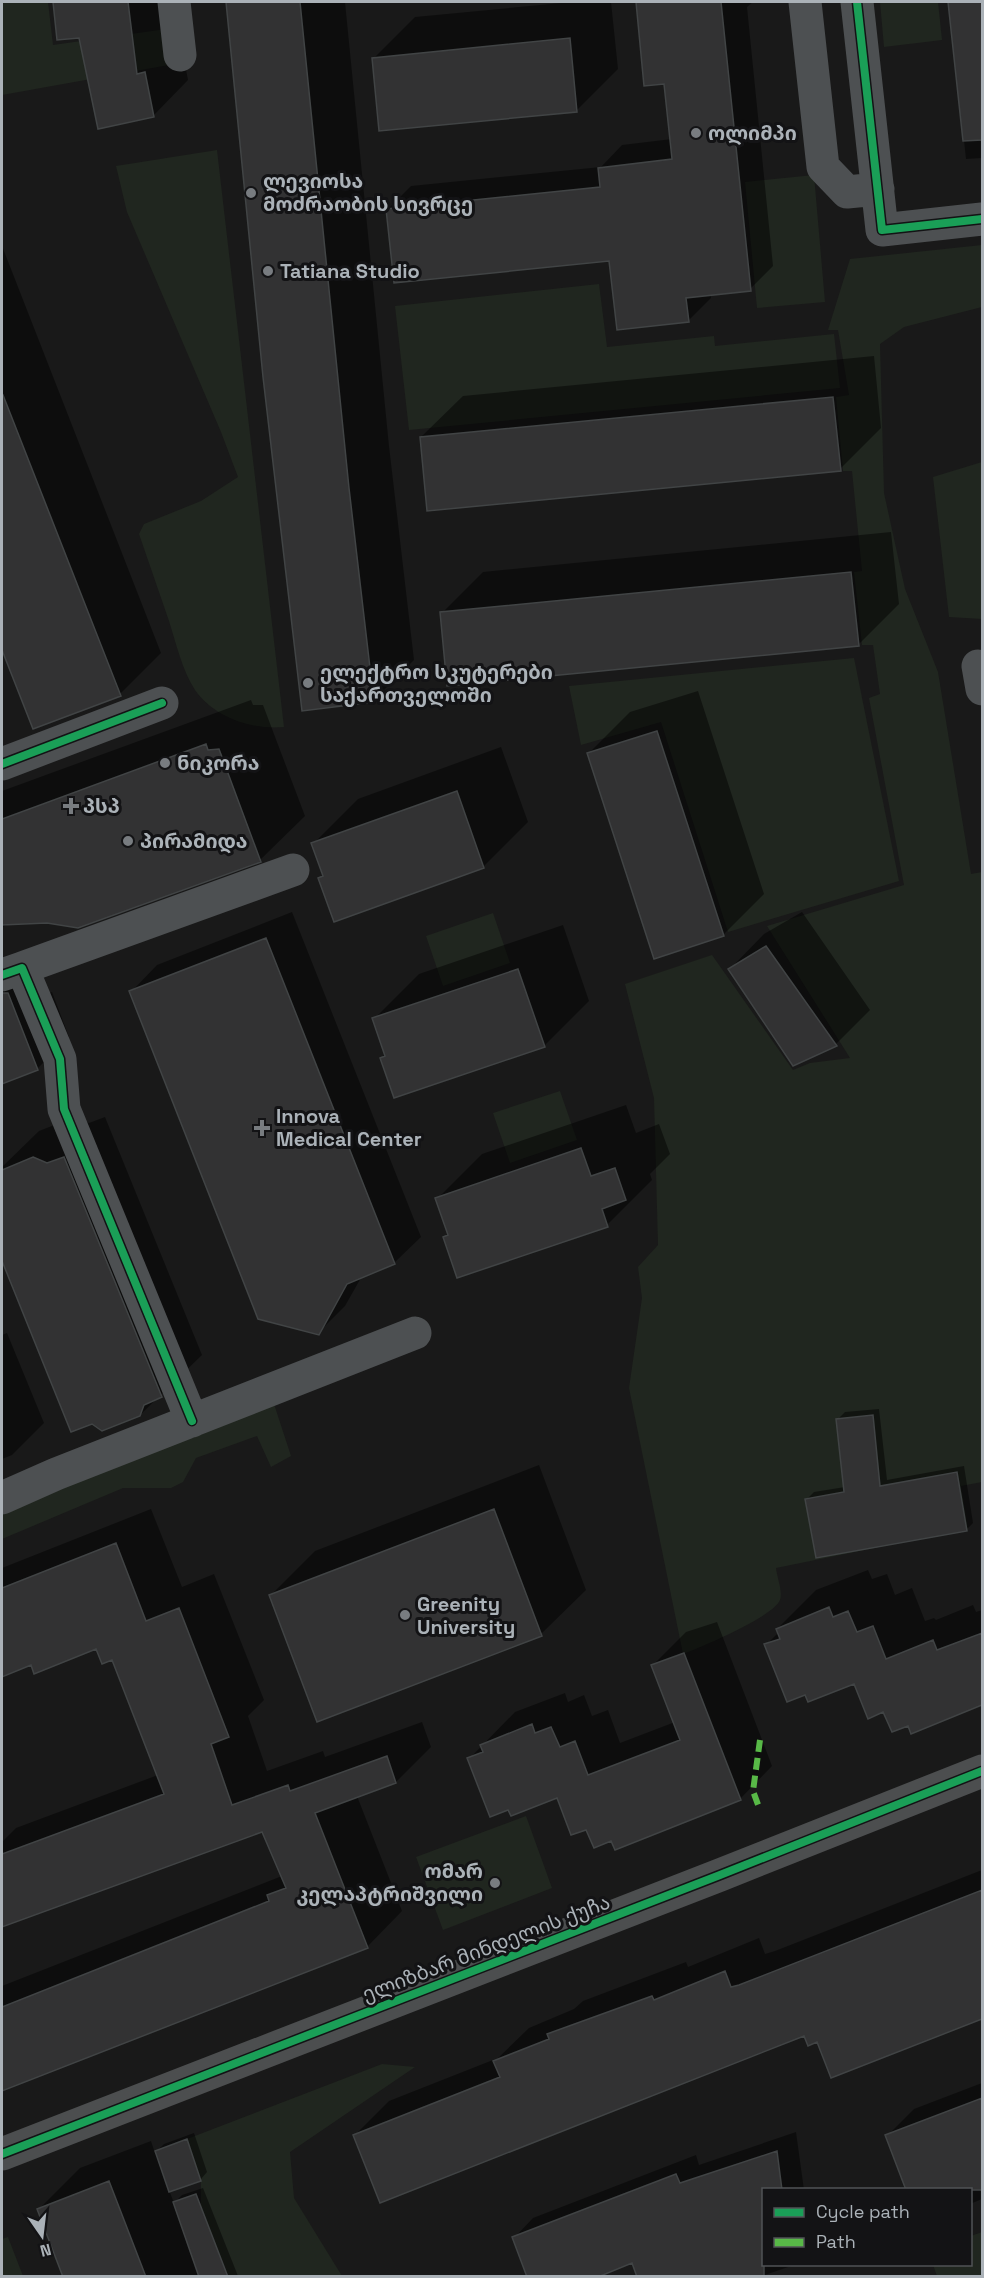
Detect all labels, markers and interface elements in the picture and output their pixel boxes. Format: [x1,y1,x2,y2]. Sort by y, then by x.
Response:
place label: ოლიმპი [708,120,797,146]
marker: ოლიმპი [689,126,703,140]
place label: ლევიოსა მოძრაობის სივრცე [263,168,473,217]
marker: ლევიოსა მოძრაობის სივრცე [244,186,258,200]
place label: Tatiana Studio [280,258,420,284]
marker: Tatiana Studio [261,264,275,278]
place label: ელექტრო სკუტერები საქართველოში [320,659,553,708]
marker: ელექტრო სკუტერები საქართველოში [301,676,315,690]
place label: ნიკორა [177,750,259,776]
marker: ნიკორა [158,756,172,770]
place label: პსპ [83,793,120,819]
marker: პსპ [64,799,78,813]
place label: პირამიდა [140,828,248,854]
marker: პირამიდა [121,834,135,848]
place label: Innova Medical Center [276,1103,422,1152]
marker: Innova Medical Center [253,1119,271,1137]
place label: Greenity University [417,1591,515,1640]
marker: Greenity University [398,1608,412,1622]
place label: ომარ კელაპტრიშვილი [296,1858,483,1907]
marker: ომარ კელაპტრიშვილი [488,1876,502,1890]
street label: ელიზბარ მინდელის ქუჩა [358,1889,614,2007]
legend [762,2188,972,2266]
text: Cycle path [816,2200,910,2223]
north arrow [12,2206,72,2266]
text: Path [816,2230,856,2253]
text: N [38,2239,53,2262]

